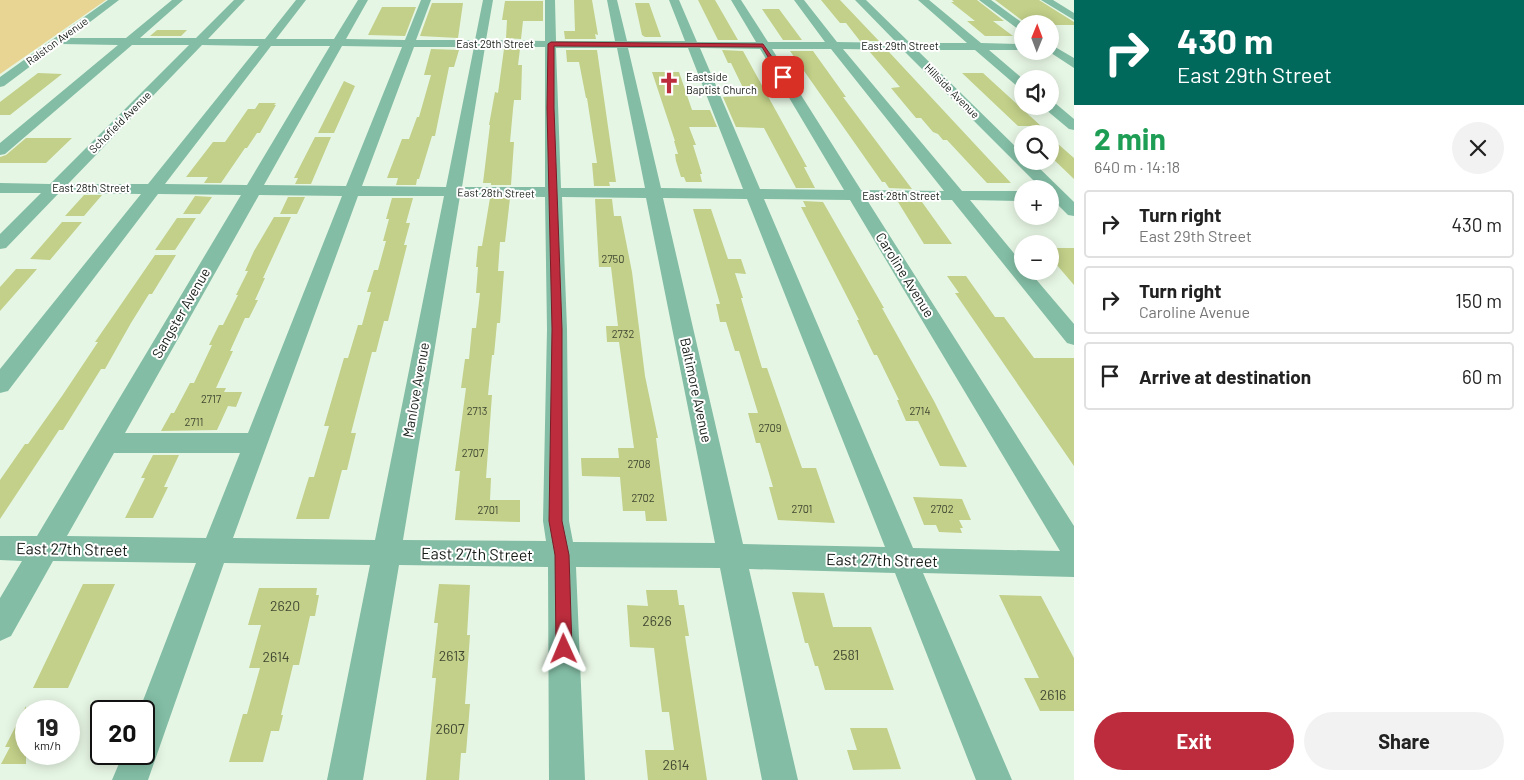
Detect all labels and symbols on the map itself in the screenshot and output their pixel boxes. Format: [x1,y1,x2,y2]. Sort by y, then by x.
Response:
street label: Ralston Avenue [23,14,90,67]
north arrow [1014,15,1059,60]
street label: East 29th Street [456,37,534,50]
street label: East 29th Street [861,39,939,52]
pin [762,56,804,98]
street label: Hillside Avenue [922,61,983,121]
church icon: Eastside Baptist Church [656,70,682,96]
place label: Eastside Baptist Church [686,70,757,96]
street label: Schofield Avenue [86,88,153,155]
street label: East 28th Street [52,181,130,194]
street label: East 28th Street [457,185,535,200]
street label: East 28th Street [862,189,940,202]
street label: Caroline Avenue [872,229,938,320]
house number: 2750 [602,252,624,265]
street label: Sangster Avenue [148,264,213,361]
house number: 2732 [612,327,634,340]
street label: Baltimore Avenue [677,336,716,444]
street label: Manlove Avenue [399,341,432,439]
house number: 2717 [201,392,221,405]
house number: 2713 [467,404,487,417]
house number: 2714 [909,404,931,417]
house number: 2711 [185,415,203,428]
house number: 2709 [758,421,782,434]
house number: 2707 [462,446,484,459]
house number: 2708 [627,457,651,470]
house number: 2702 [631,491,655,504]
house number: 2701 [792,502,812,515]
house number: 2702 [930,502,954,515]
house number: 2701 [478,503,498,516]
street label: East 27th Street [16,538,128,559]
street label: East 27th Street [421,543,533,564]
street label: East 27th Street [826,549,938,570]
house number: 2620 [270,597,300,614]
house number: 2626 [642,612,672,629]
position arrow [537,622,589,674]
house number: 2581 [833,646,859,663]
house number: 2613 [439,647,465,664]
house number: 2614 [262,648,290,665]
house number: 2616 [1040,686,1066,703]
speed limit sign: 20 [90,700,155,765]
house number: 2607 [435,720,465,737]
house number: 2614 [662,756,690,773]

